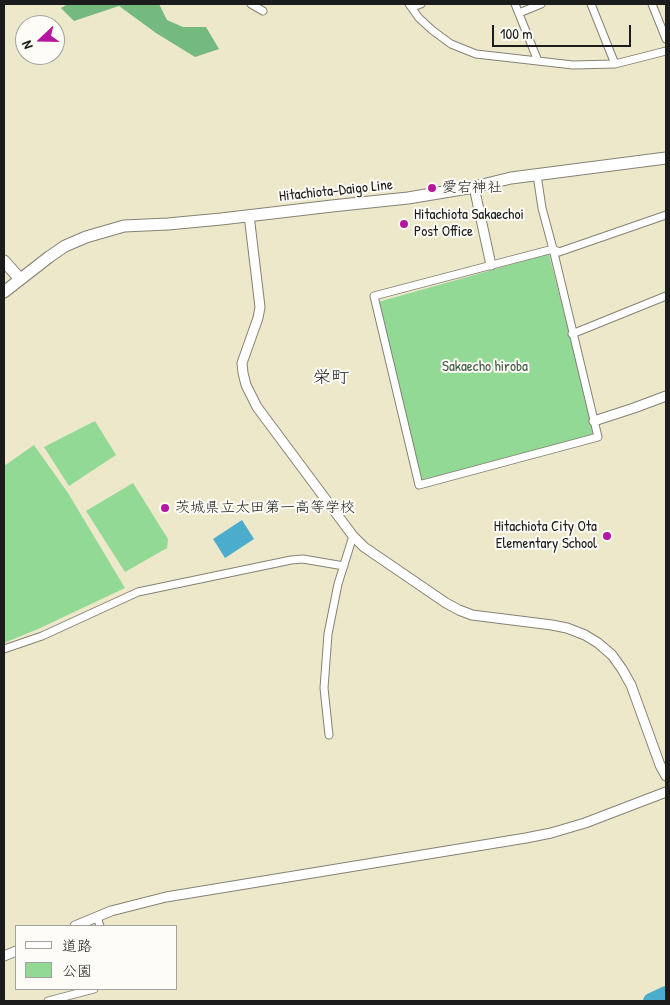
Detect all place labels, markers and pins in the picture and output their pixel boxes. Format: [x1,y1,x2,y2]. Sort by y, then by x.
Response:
place label: 愛宕神社 [442,179,502,197]
marker: 愛宕神社 [426,182,438,194]
place label: Hitachiota Sakaechoi Post Office [414,206,524,241]
marker: Hitachiota Sakaechoi Post Office [398,218,410,230]
place label: 茨城県立太田第一高等学校 [175,499,355,517]
marker: 茨城県立太田第一高等学校 [159,502,171,514]
place label: Hitachiota City Ota Elementary School [494,518,597,553]
marker: Hitachiota City Ota Elementary School [601,530,613,542]

